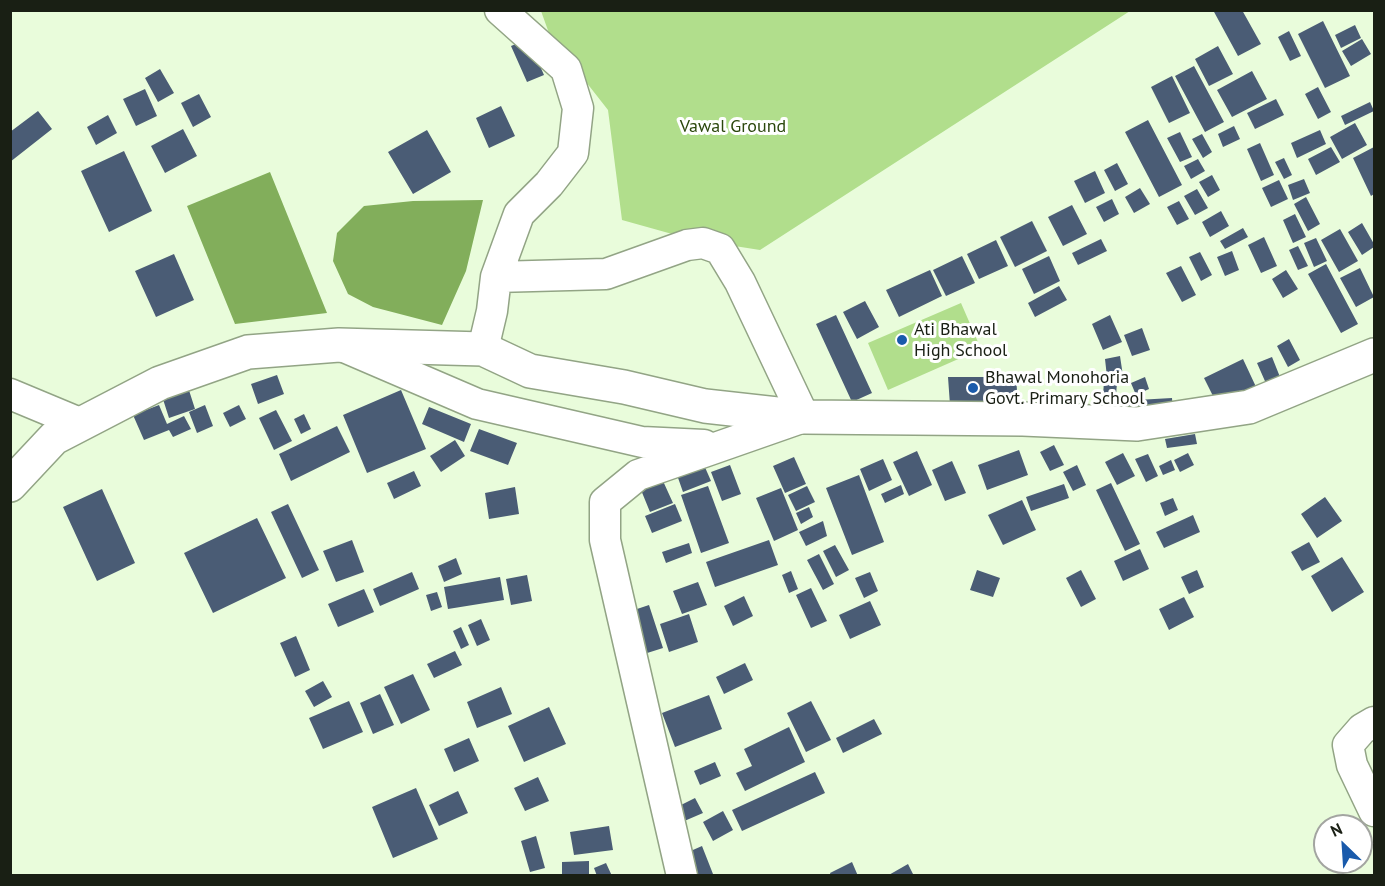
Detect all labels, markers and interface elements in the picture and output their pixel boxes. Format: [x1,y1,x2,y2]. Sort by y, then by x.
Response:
park label: Vawal Ground [680,116,786,138]
place label: Ati Bhawal High School [914,319,1007,362]
marker: Ati Bhawal High School [895,333,909,347]
place label: Bhawal Monohoria Govt. Primary School [985,367,1144,410]
marker: Bhawal Monohoria Govt. Primary School [966,381,980,395]
north arrow [1313,814,1373,874]
text: N [1327,818,1345,841]

